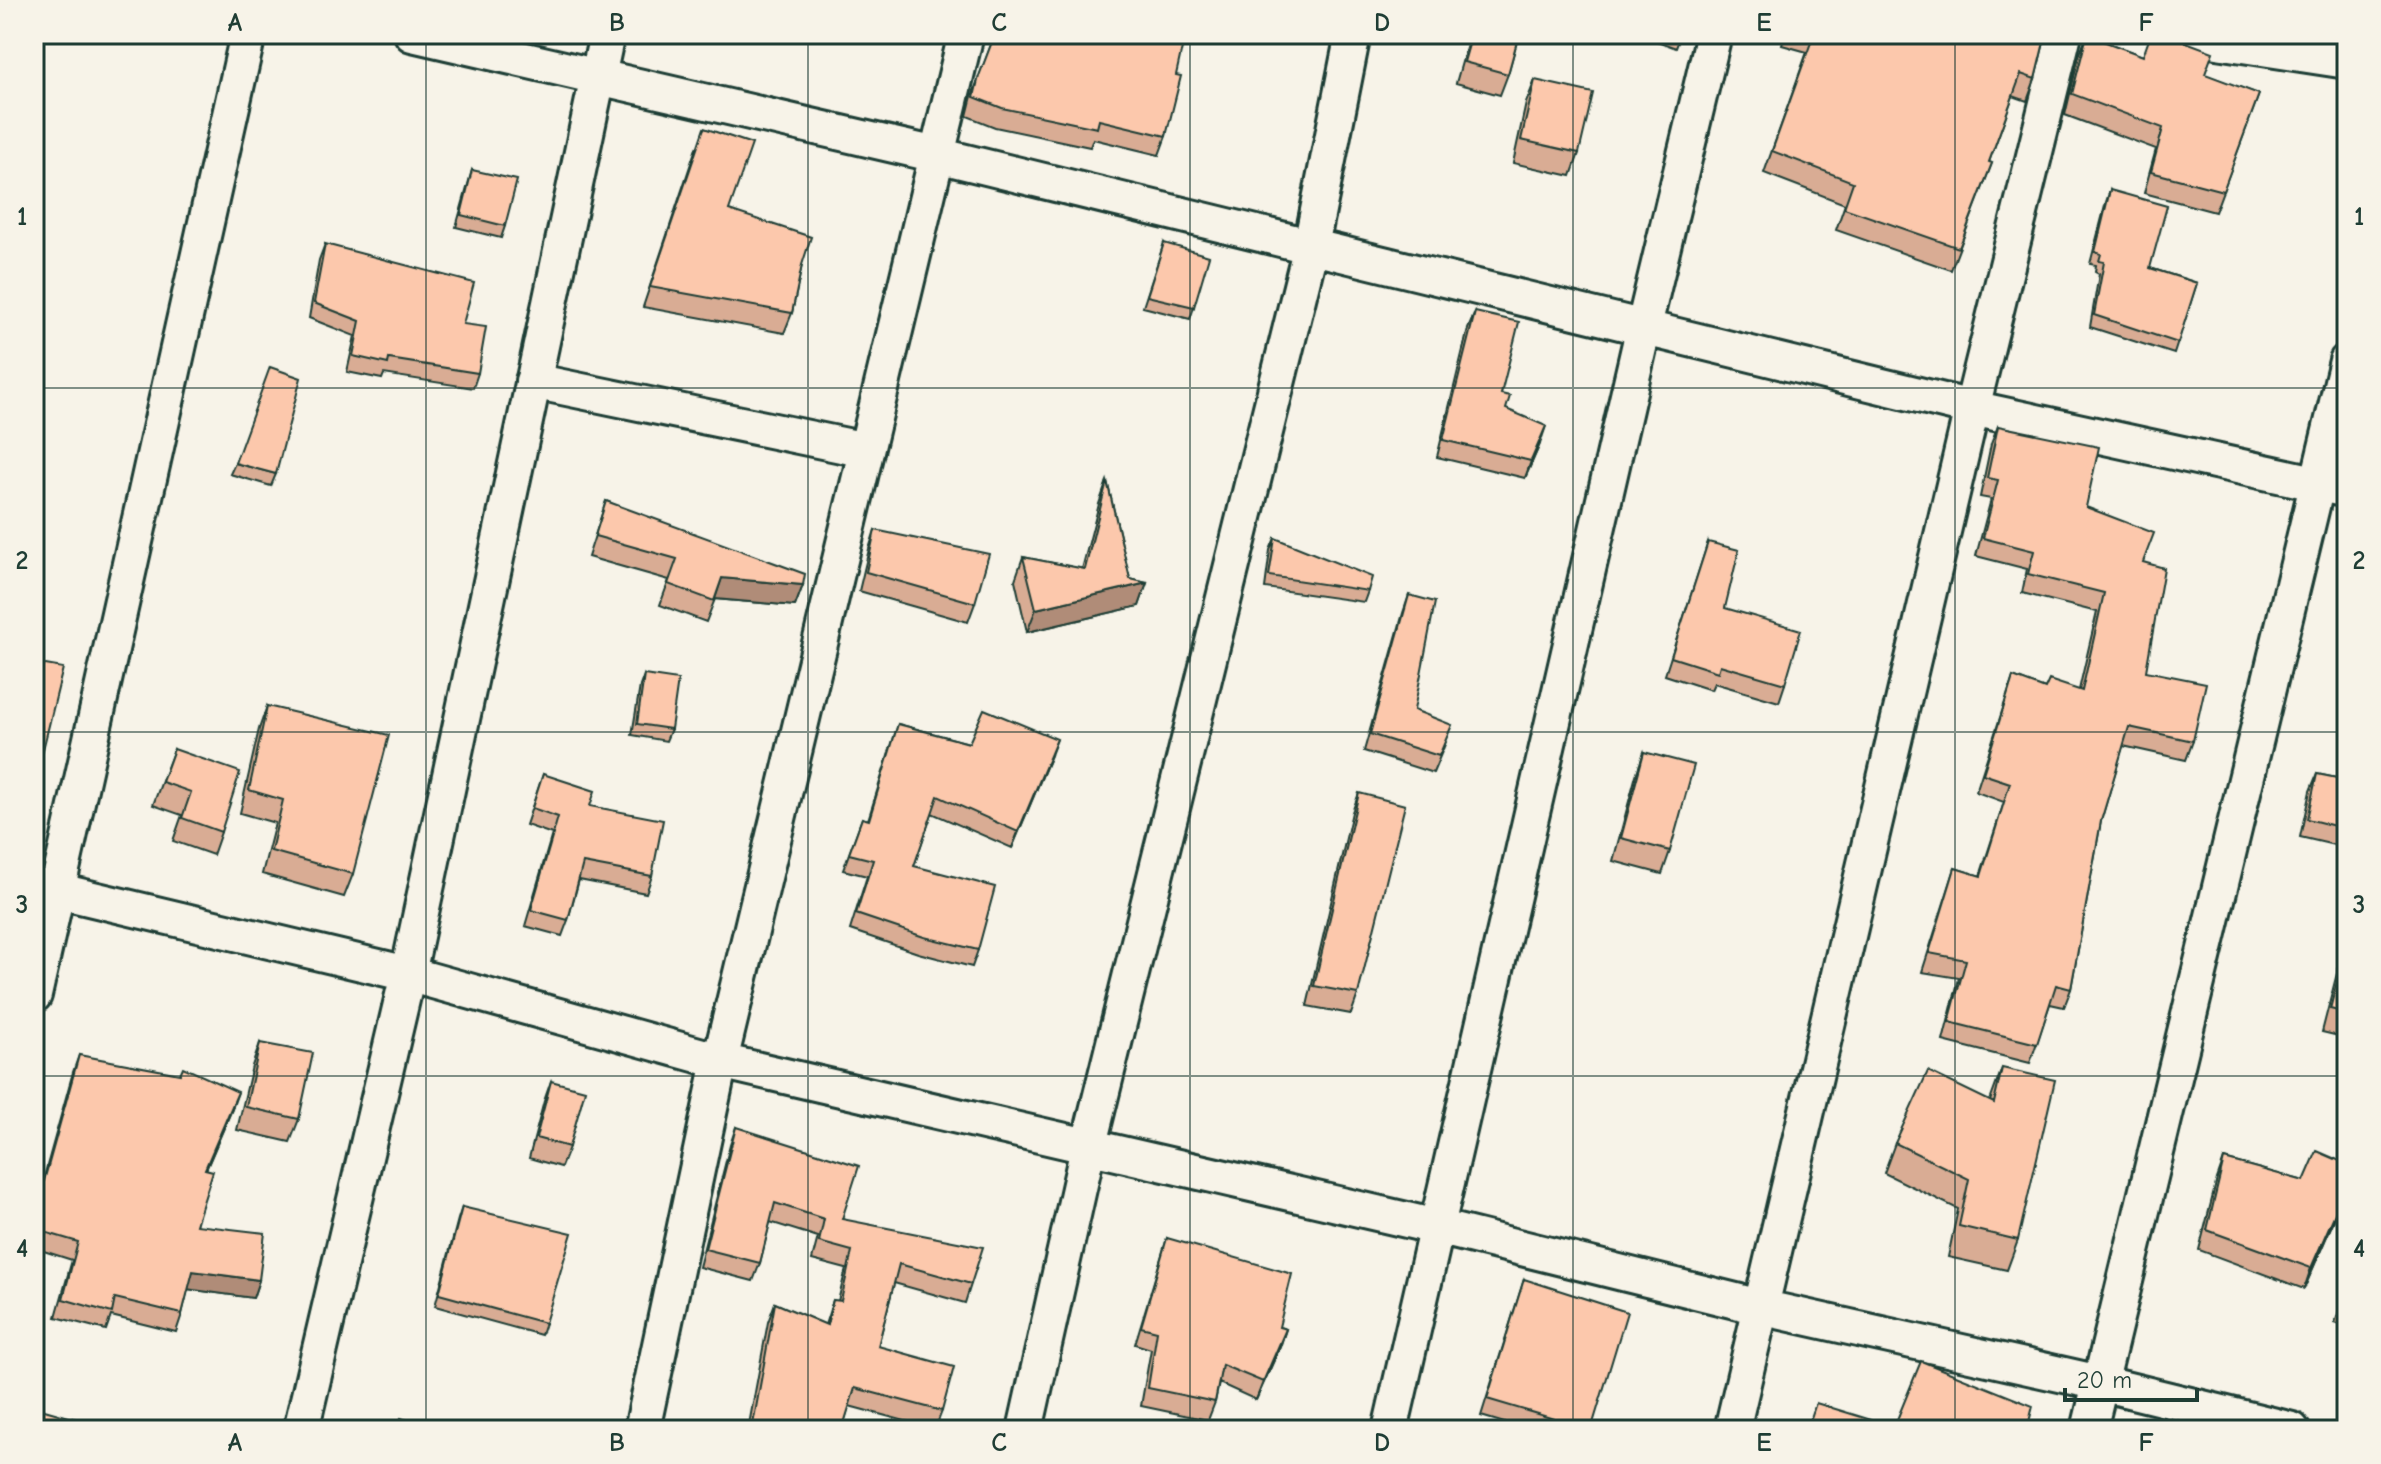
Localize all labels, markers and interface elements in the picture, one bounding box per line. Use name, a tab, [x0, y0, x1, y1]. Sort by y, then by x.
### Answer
text: A	[228, 8, 243, 38]
text: B	[609, 8, 625, 38]
text: C	[991, 8, 1007, 38]
text: D	[1374, 8, 1390, 38]
text: E	[1756, 8, 1772, 38]
text: F	[2138, 8, 2154, 38]
text: 1	[17, 202, 27, 232]
text: 1	[2354, 202, 2364, 232]
text: 2	[16, 546, 28, 576]
text: 2	[2353, 546, 2365, 576]
text: 3	[16, 890, 28, 920]
text: 3	[2353, 890, 2365, 920]
text: 4	[16, 1234, 28, 1264]
text: 4	[2353, 1234, 2365, 1264]
scale bar	[2065, 1352, 2197, 1402]
text: 20 m	[2077, 1366, 2132, 1394]
text: A	[228, 1428, 243, 1458]
text: B	[609, 1428, 625, 1458]
text: C	[991, 1428, 1007, 1458]
text: D	[1374, 1428, 1390, 1458]
text: E	[1756, 1428, 1772, 1458]
text: F	[2138, 1428, 2154, 1458]

